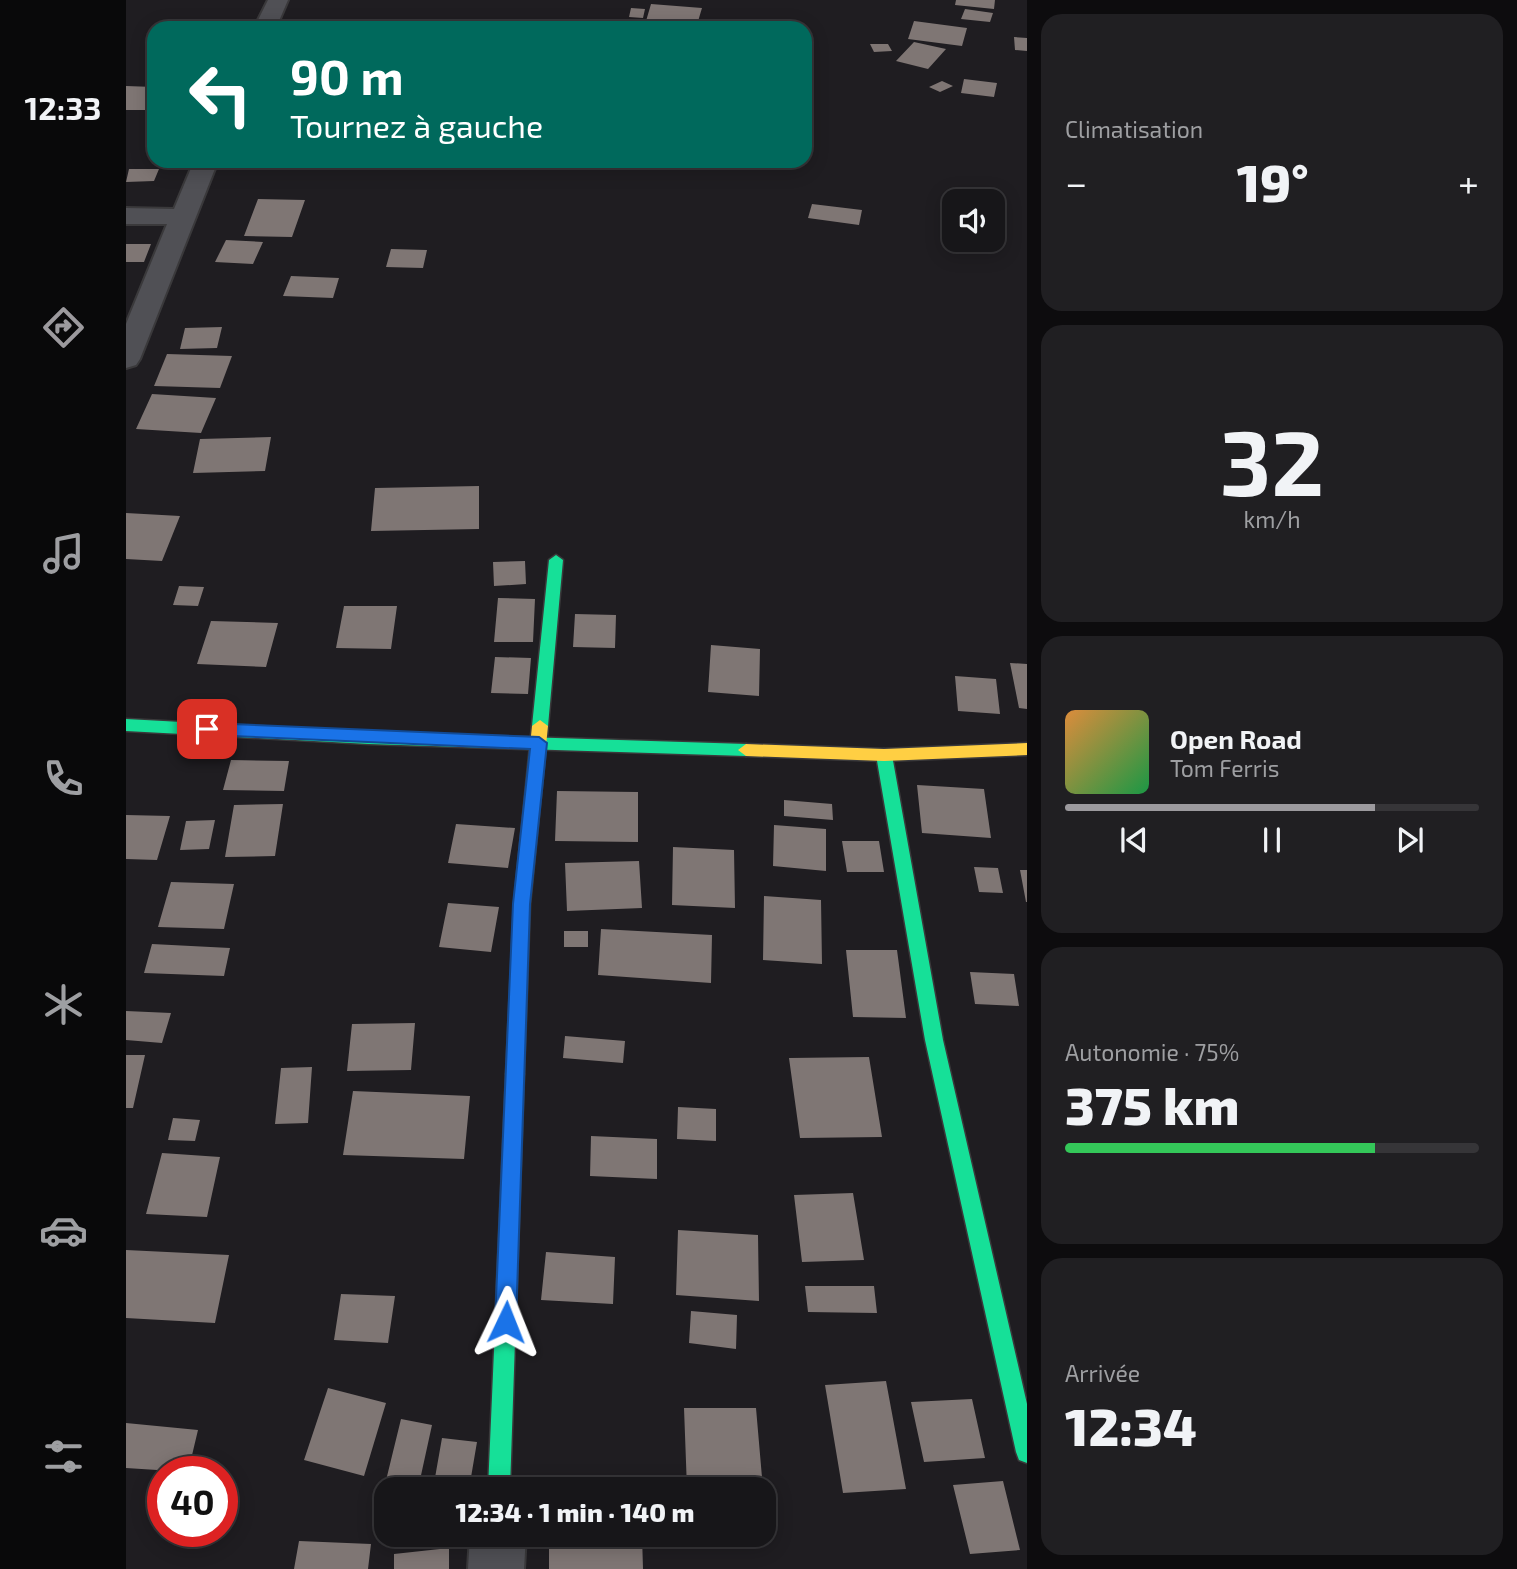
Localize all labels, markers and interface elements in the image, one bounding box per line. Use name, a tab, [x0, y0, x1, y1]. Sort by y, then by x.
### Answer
text: 90 m	[290, 46, 404, 105]
icon: left	[175, 49, 266, 140]
text: 12:33	[25, 88, 101, 126]
text: Tournez à gauche	[290, 106, 543, 144]
text: Climatisation	[1065, 115, 1203, 143]
text: 19°	[1237, 150, 1309, 212]
text: −	[1065, 159, 1087, 205]
text: +	[1458, 159, 1479, 205]
map controls	[942, 189, 1005, 252]
button: sound	[942, 189, 1005, 252]
icon: directions	[39, 303, 88, 352]
text: 32	[1220, 405, 1324, 514]
text: km/h	[1243, 505, 1301, 533]
icon: music	[39, 529, 88, 578]
pin	[177, 699, 237, 759]
icon: arrive	[188, 710, 226, 748]
text: Open Road	[1170, 723, 1302, 754]
icon: phone	[39, 754, 88, 803]
text: Tom Ferris	[1170, 754, 1279, 782]
icon: previous	[1115, 821, 1153, 859]
icon: pause	[1253, 821, 1291, 859]
icon: next	[1391, 821, 1429, 859]
icon: climate	[39, 980, 88, 1029]
text: Autonomie · 75%	[1065, 1038, 1239, 1066]
text: 375 km	[1065, 1073, 1239, 1135]
icon: car	[39, 1206, 88, 1255]
position arrow	[469, 1285, 543, 1359]
text: Arrivée	[1065, 1359, 1140, 1387]
text: 12:34	[1065, 1394, 1197, 1456]
icon: filters	[39, 1432, 88, 1481]
speed limit sign: 40	[147, 1456, 238, 1547]
text: 12:34 · 1 min · 140 m	[456, 1496, 695, 1527]

